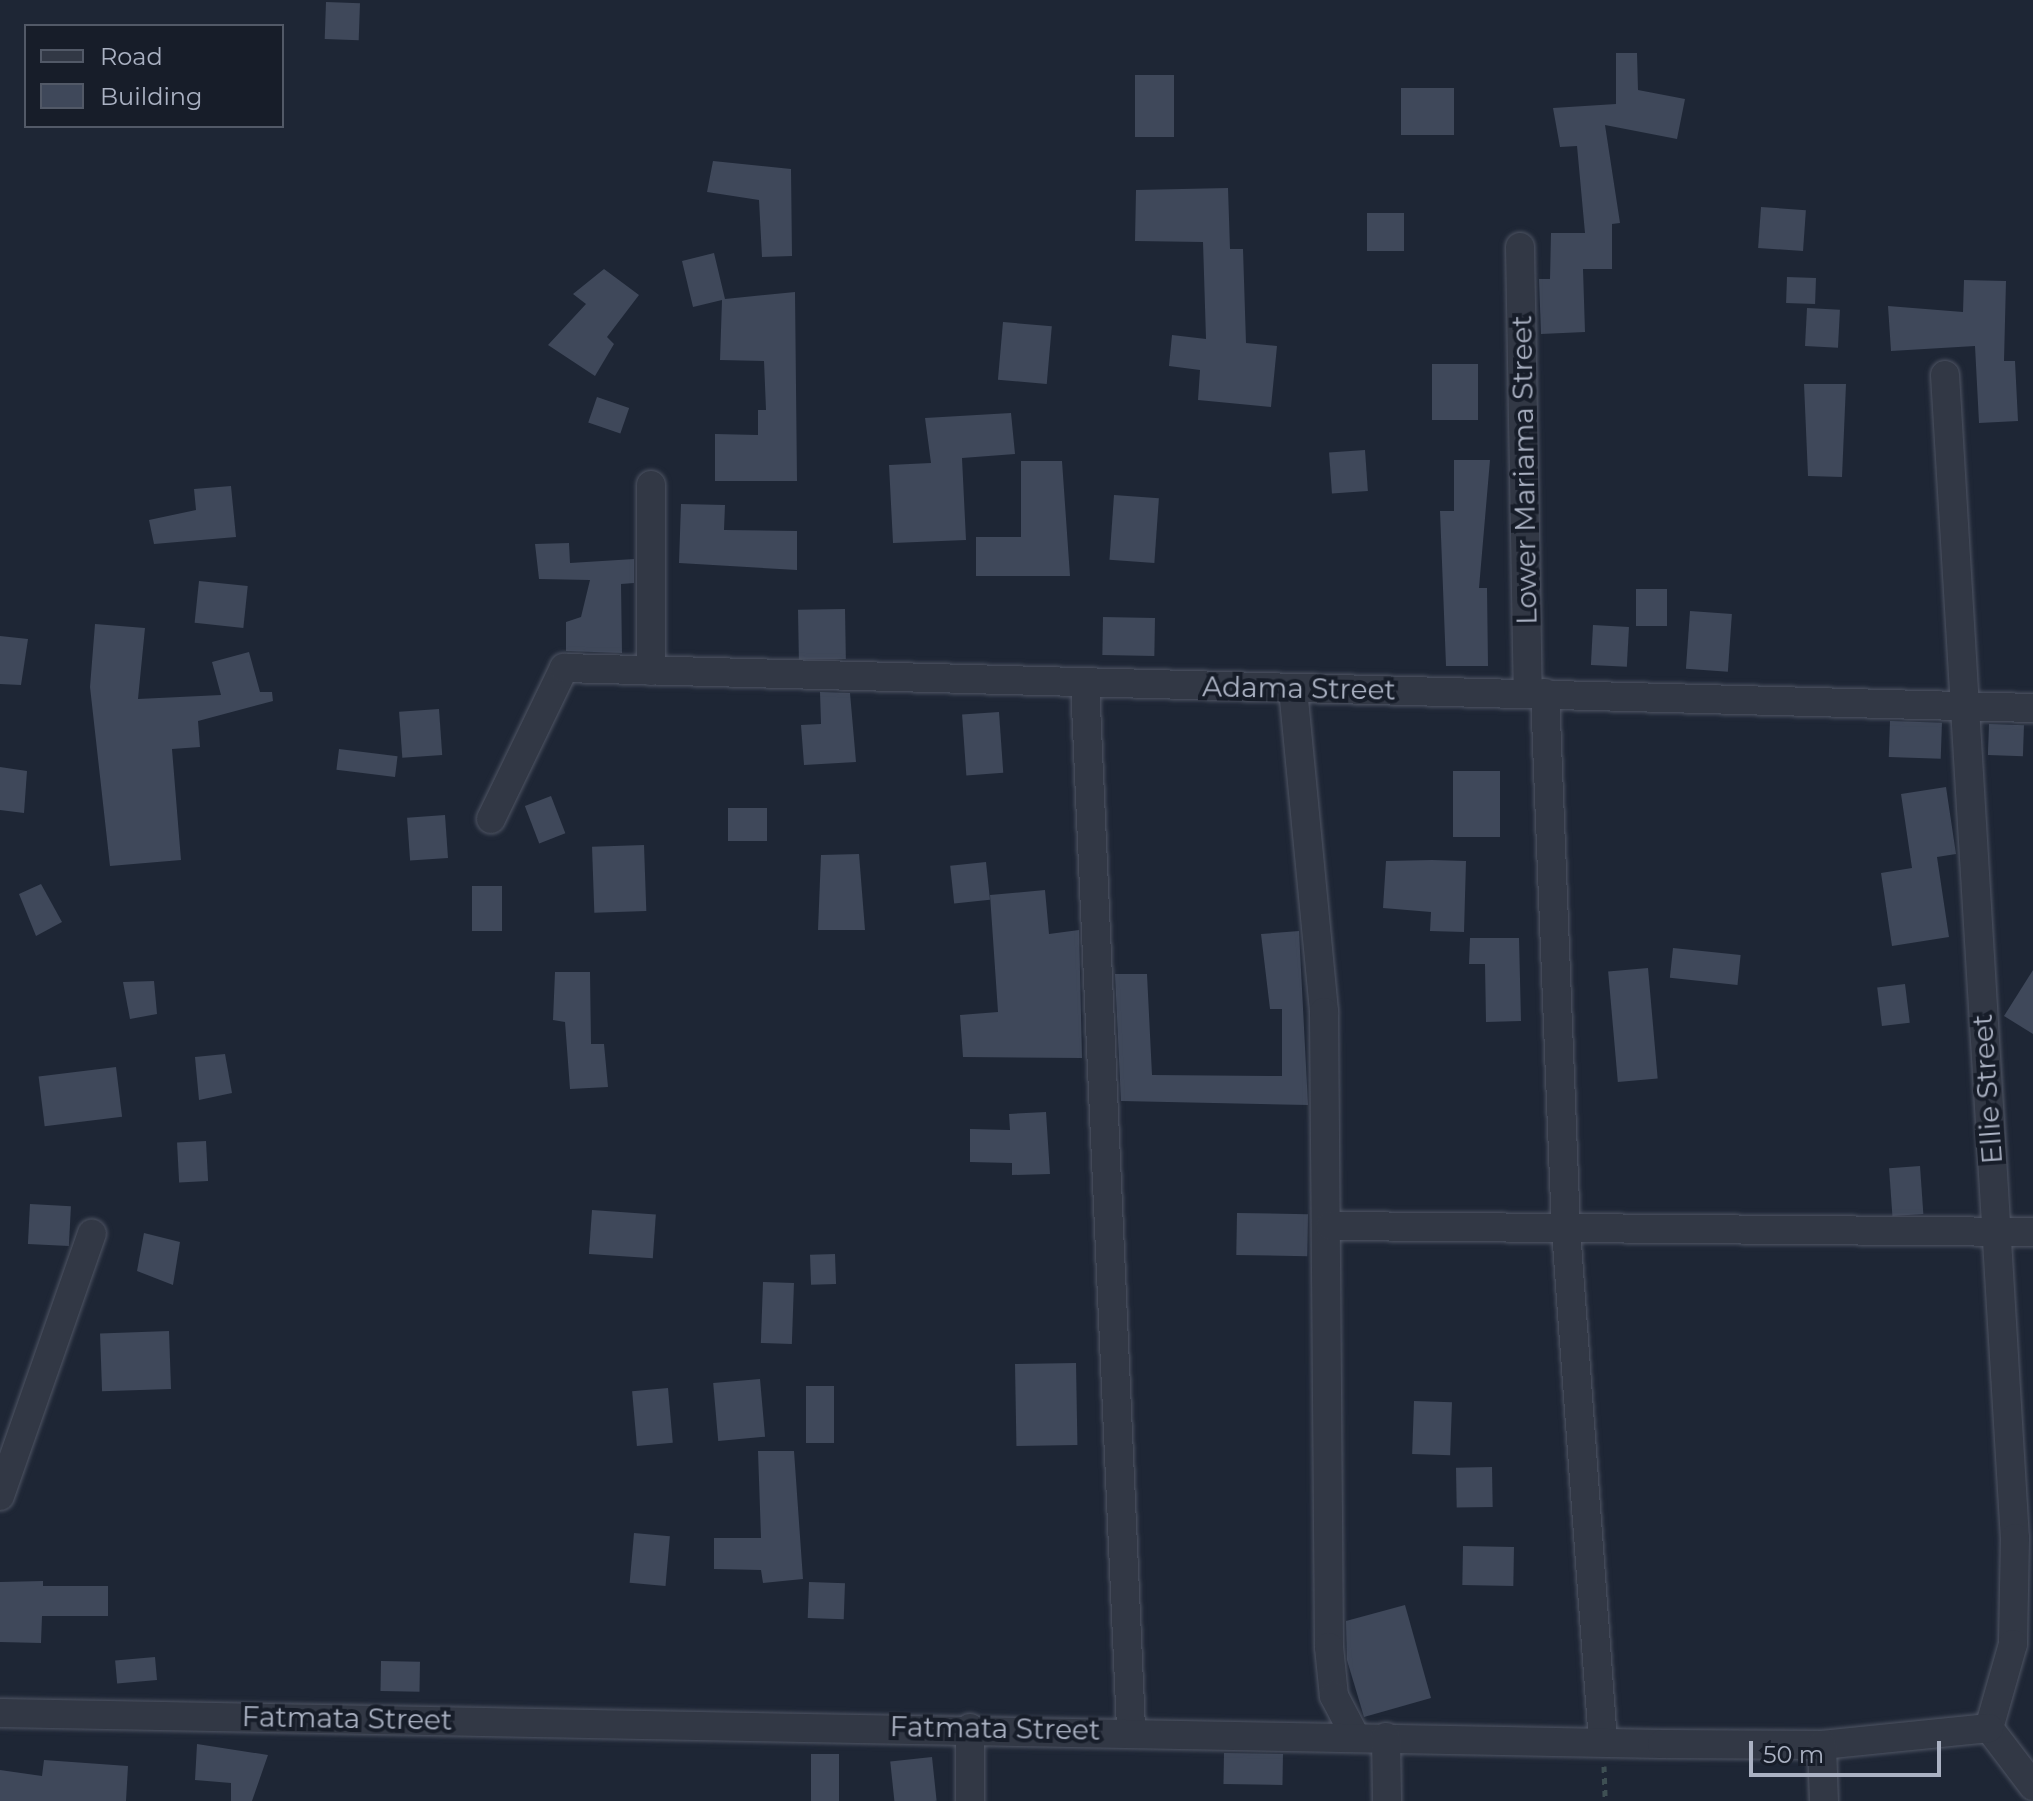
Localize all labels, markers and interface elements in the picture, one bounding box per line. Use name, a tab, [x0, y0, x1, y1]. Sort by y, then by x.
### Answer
legend	[24, 24, 284, 128]
text: Road	[100, 42, 163, 71]
text: Building	[100, 82, 203, 111]
street label: Lower Mariama Street	[1505, 315, 1543, 625]
street label: Adama Street	[1202, 670, 1396, 706]
street label: Ellie Street	[1965, 1013, 2009, 1165]
street label: Fatmata Street	[241, 1699, 453, 1737]
street label: Fatmata Street	[889, 1709, 1101, 1747]
scale bar	[1753, 1725, 1945, 1775]
text: 50 m	[1763, 1740, 1824, 1769]

